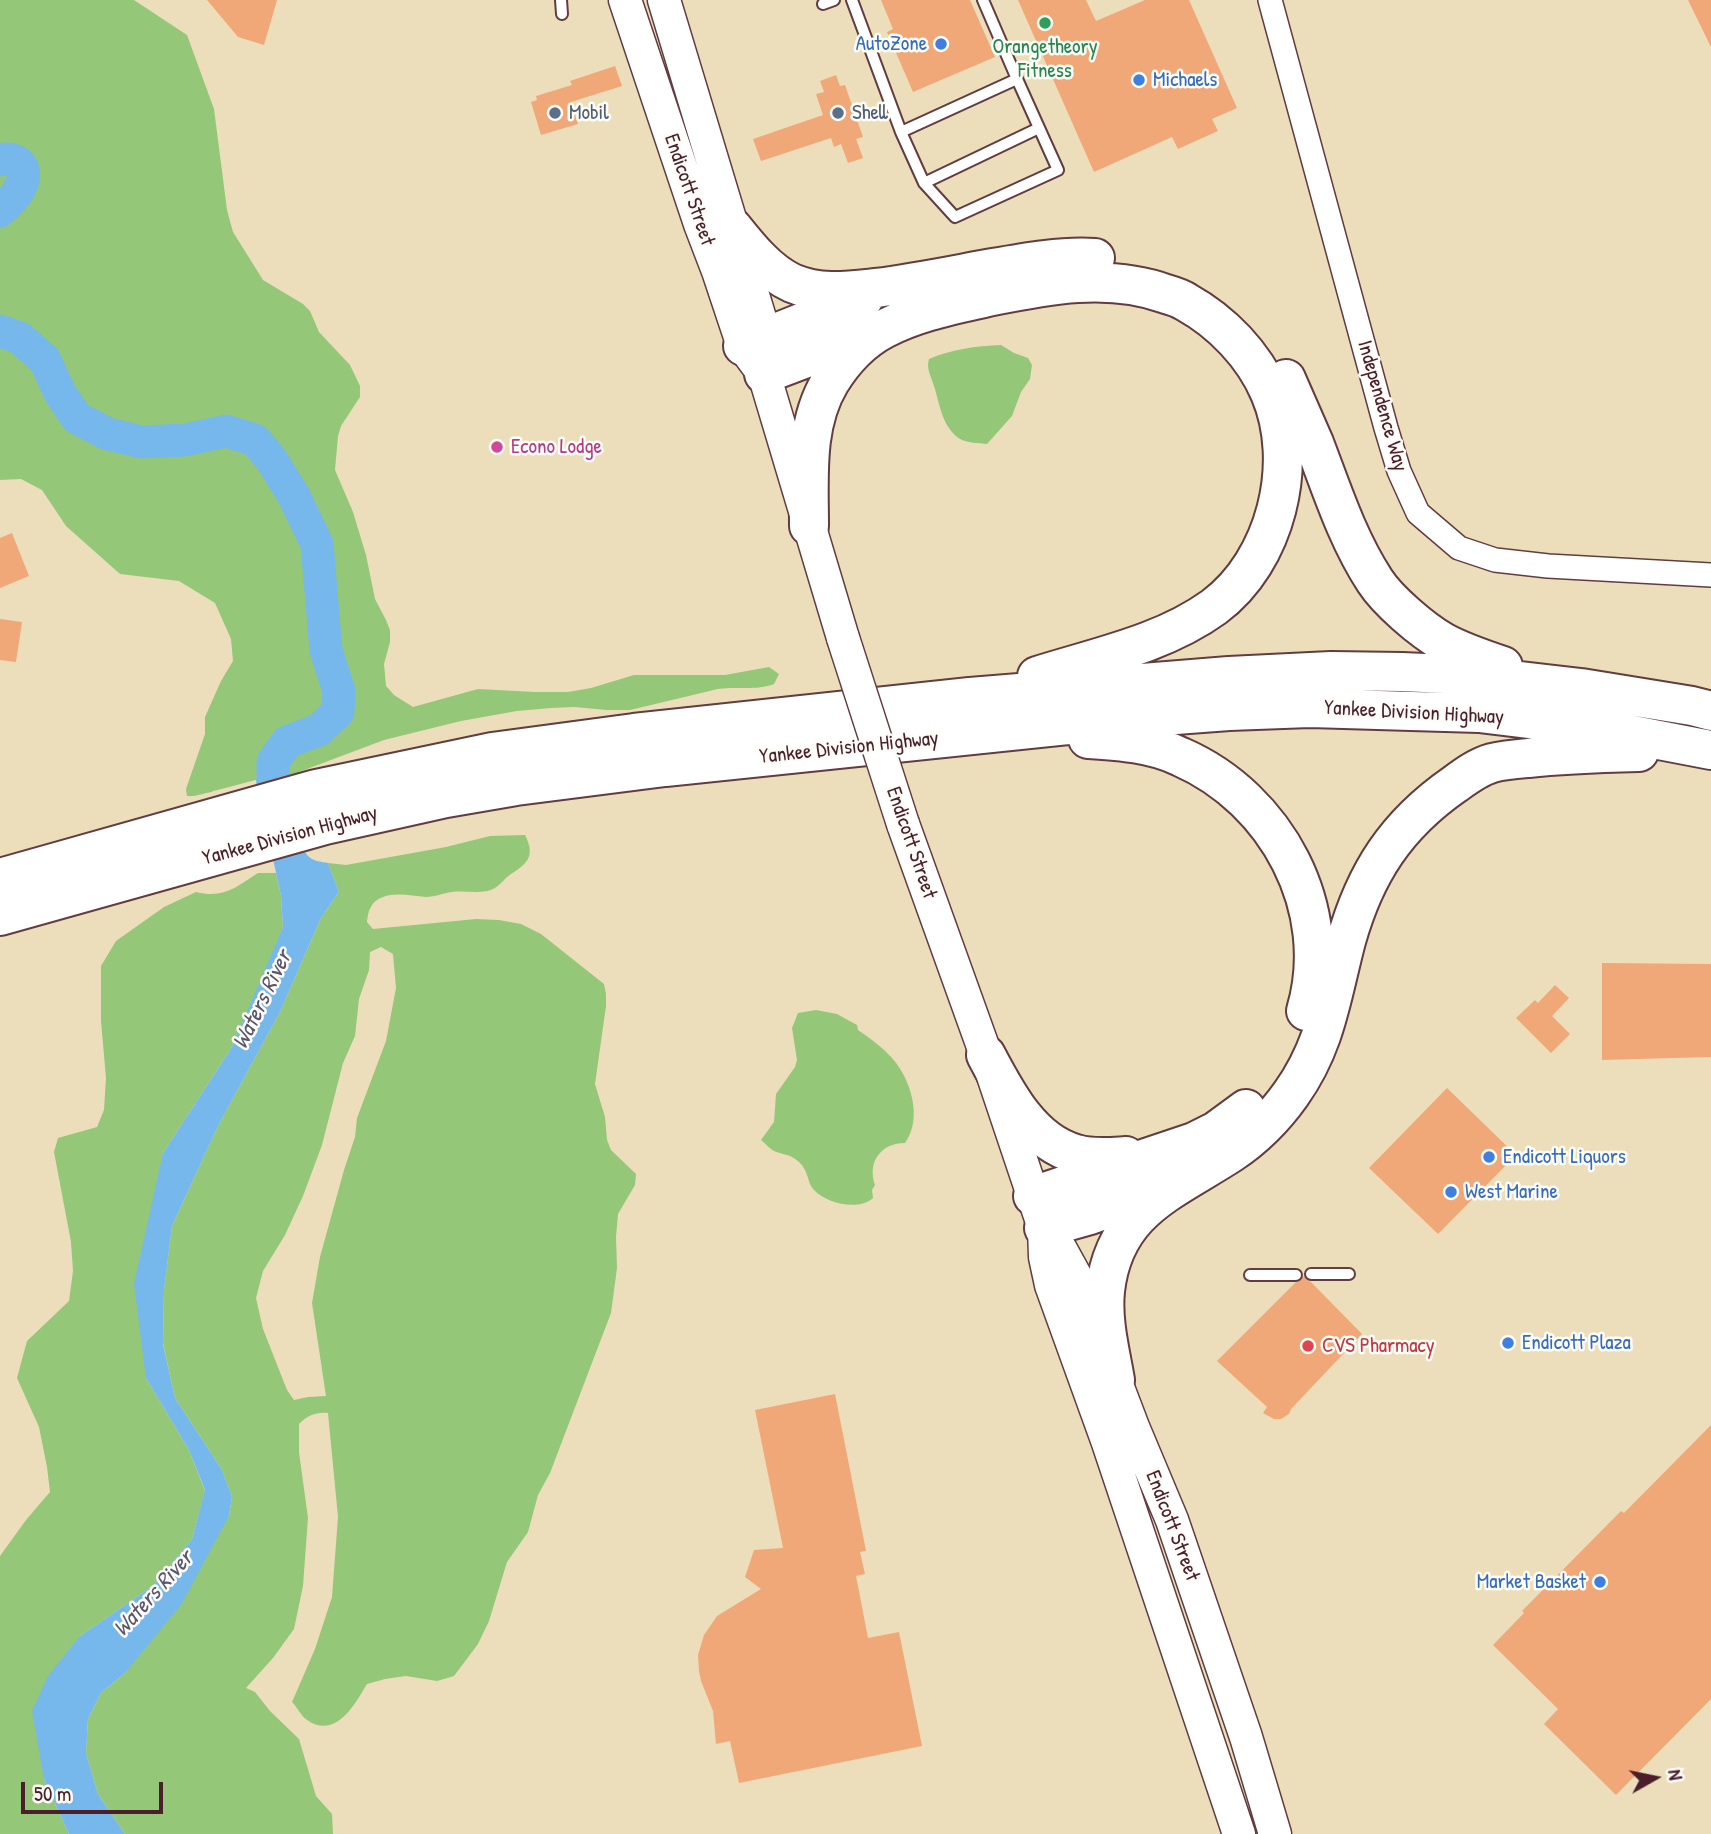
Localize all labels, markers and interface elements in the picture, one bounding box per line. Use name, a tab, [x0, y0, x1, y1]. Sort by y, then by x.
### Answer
marker: Orangetheory Fitness	[1037, 15, 1053, 31]
place label: AutoZone	[856, 31, 927, 57]
place label: Orangetheory Fitness	[992, 34, 1098, 84]
marker: AutoZone	[933, 36, 949, 52]
place label: Michaels	[1153, 67, 1217, 93]
marker: Michaels	[1131, 72, 1147, 88]
place label: Mobil	[569, 100, 609, 126]
place label: Shell	[852, 100, 888, 126]
marker: Mobil	[547, 105, 563, 121]
marker: Shell	[830, 105, 846, 121]
street label: Endicott Street	[658, 131, 720, 249]
street label: Independence Way	[1351, 338, 1413, 474]
place label: Econo Lodge	[511, 434, 602, 460]
marker: Econo Lodge	[489, 439, 505, 455]
street label: Yankee Division Highway	[1323, 696, 1505, 730]
street label: Yankee Division Highway	[758, 726, 940, 770]
street label: Endicott Street	[880, 784, 942, 902]
street label: Yankee Division Highway	[200, 801, 380, 871]
water label: Waters River	[227, 946, 299, 1054]
place label: Endicott Liquors	[1503, 1144, 1626, 1170]
marker: Endicott Liquors	[1481, 1149, 1497, 1165]
place label: West Marine	[1465, 1179, 1558, 1205]
marker: West Marine	[1443, 1184, 1459, 1200]
place label: Endicott Plaza	[1522, 1330, 1631, 1356]
place label: CVS Pharmacy	[1322, 1333, 1435, 1359]
marker: Endicott Plaza	[1500, 1335, 1516, 1351]
marker: CVS Pharmacy	[1300, 1338, 1316, 1354]
street label: Endicott Street	[1139, 1467, 1205, 1585]
water label: Waters River	[108, 1545, 200, 1643]
place label: Market Basket	[1477, 1569, 1586, 1595]
marker: Market Basket	[1592, 1574, 1608, 1590]
north arrow	[1620, 1743, 1690, 1813]
scale bar	[24, 1768, 166, 1812]
text: N	[1662, 1768, 1689, 1782]
text: 50 m	[34, 1779, 71, 1808]

